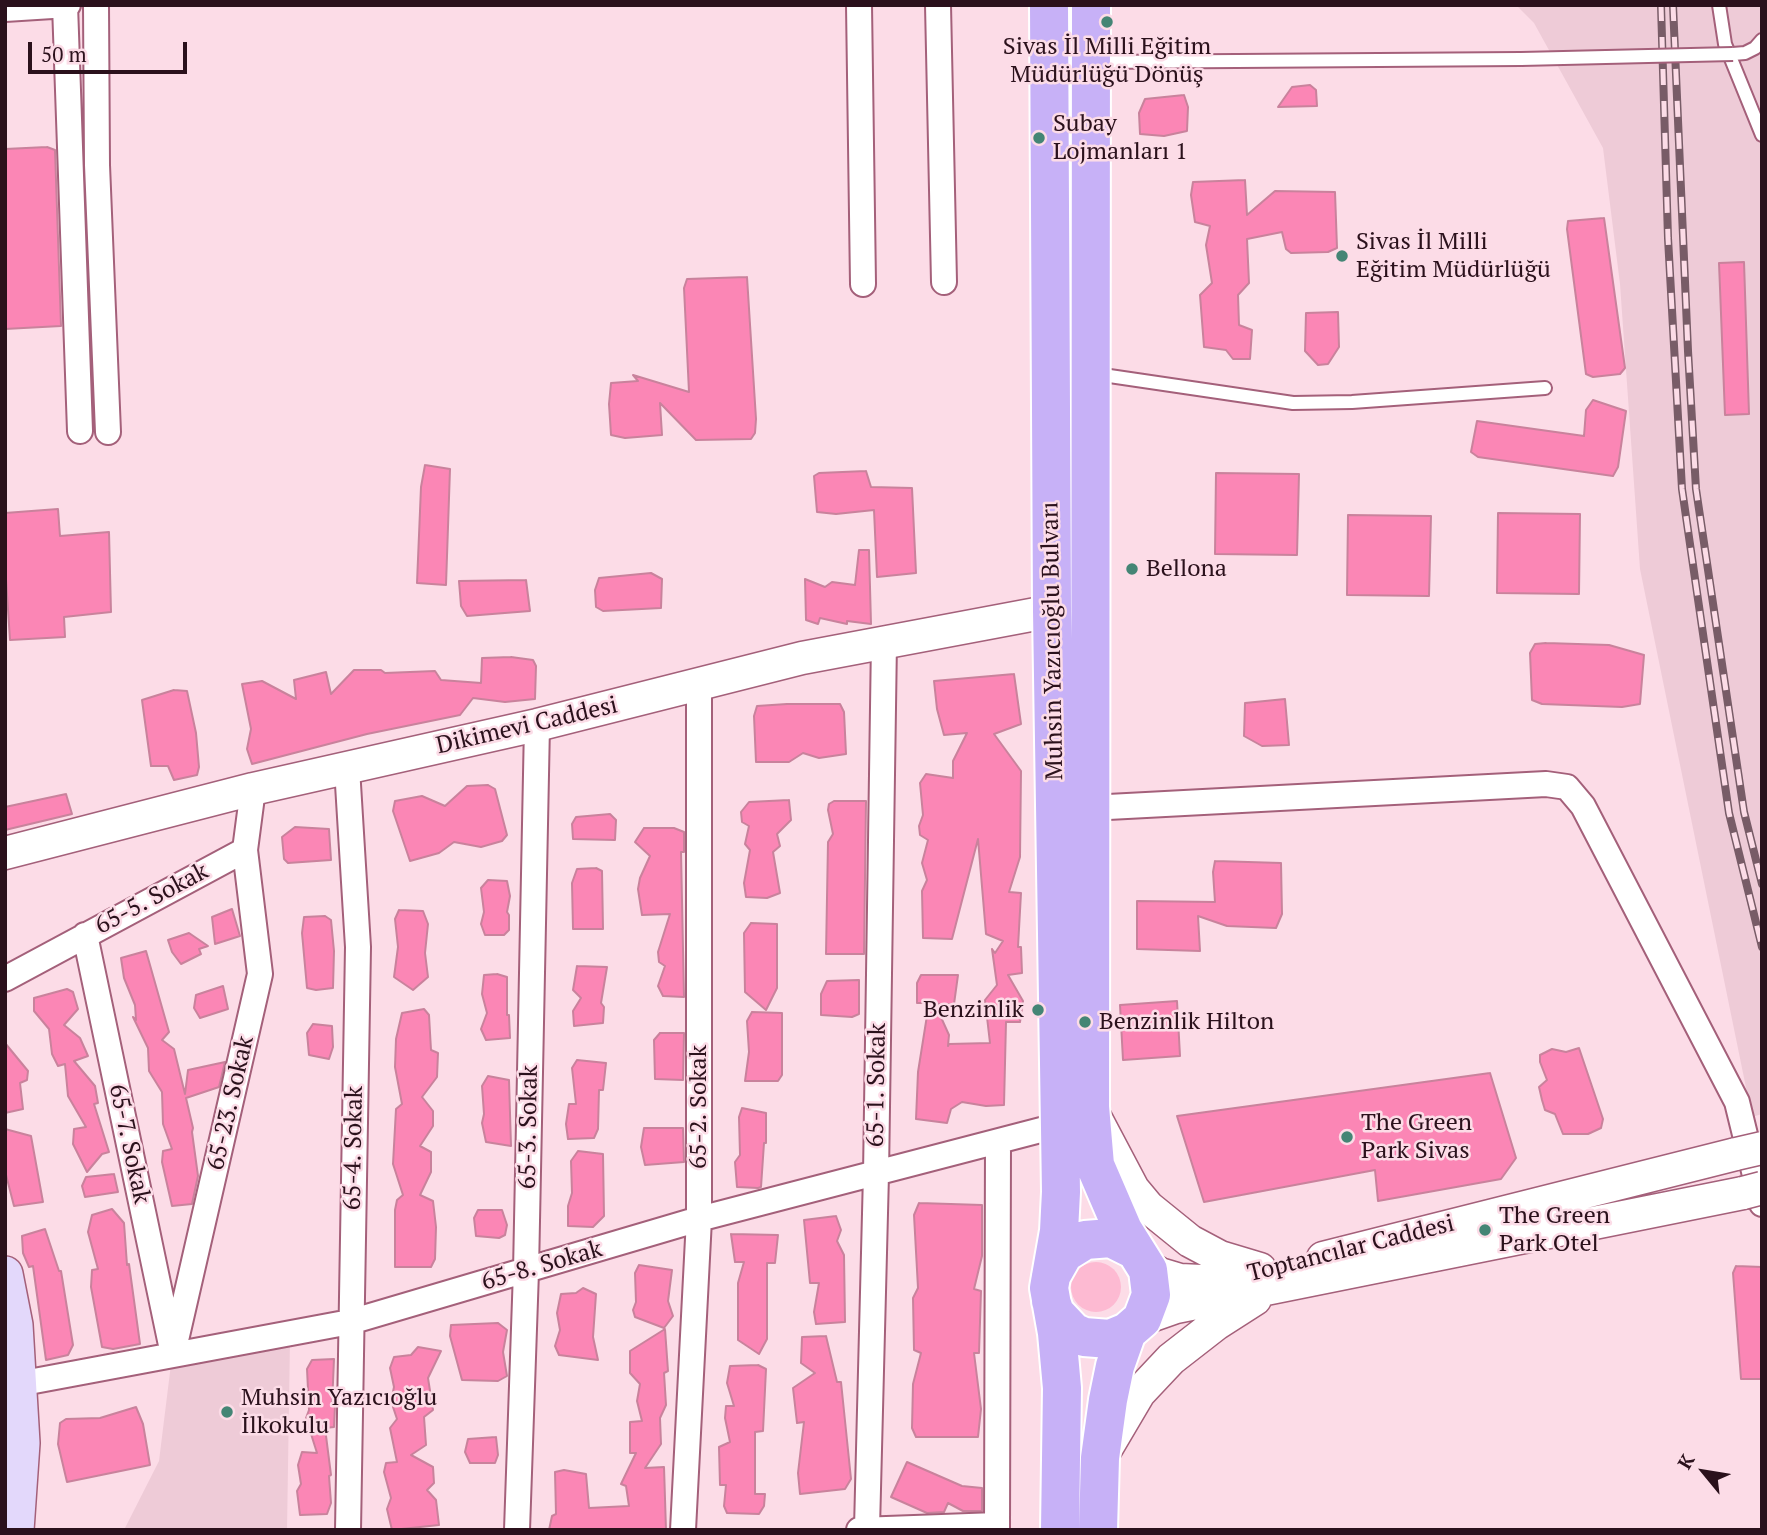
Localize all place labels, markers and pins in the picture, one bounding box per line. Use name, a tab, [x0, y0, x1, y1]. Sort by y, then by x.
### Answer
marker: Sivas İl Milli Eğitim Müdürlüğü Dönüş	[1099, 14, 1115, 30]
place label: Sivas İl Milli Eğitim Müdürlüğü Dönüş	[1003, 33, 1211, 89]
place label: Subay Lojmanları 1	[1053, 110, 1188, 166]
marker: Subay Lojmanları 1	[1031, 130, 1047, 146]
place label: Sivas İl Milli Eğitim Müdürlüğü	[1356, 228, 1551, 284]
marker: Sivas İl Milli Eğitim Müdürlüğü	[1334, 248, 1350, 264]
place label: Bellona	[1146, 555, 1227, 583]
marker: Bellona	[1124, 561, 1140, 577]
place label: Benzinlik	[923, 996, 1024, 1024]
marker: Benzinlik	[1030, 1002, 1046, 1018]
place label: Benzinlik Hilton	[1099, 1008, 1274, 1036]
marker: Benzinlik Hilton	[1077, 1014, 1093, 1030]
place label: The Green Park Sivas	[1361, 1109, 1472, 1165]
marker: The Green Park Sivas	[1339, 1129, 1355, 1145]
place label: The Green Park Otel	[1499, 1202, 1610, 1258]
marker: The Green Park Otel	[1477, 1222, 1493, 1238]
place label: Muhsin Yazıcıoğlu İlkokulu	[241, 1384, 437, 1440]
marker: Muhsin Yazıcıoğlu İlkokulu	[219, 1404, 235, 1420]

